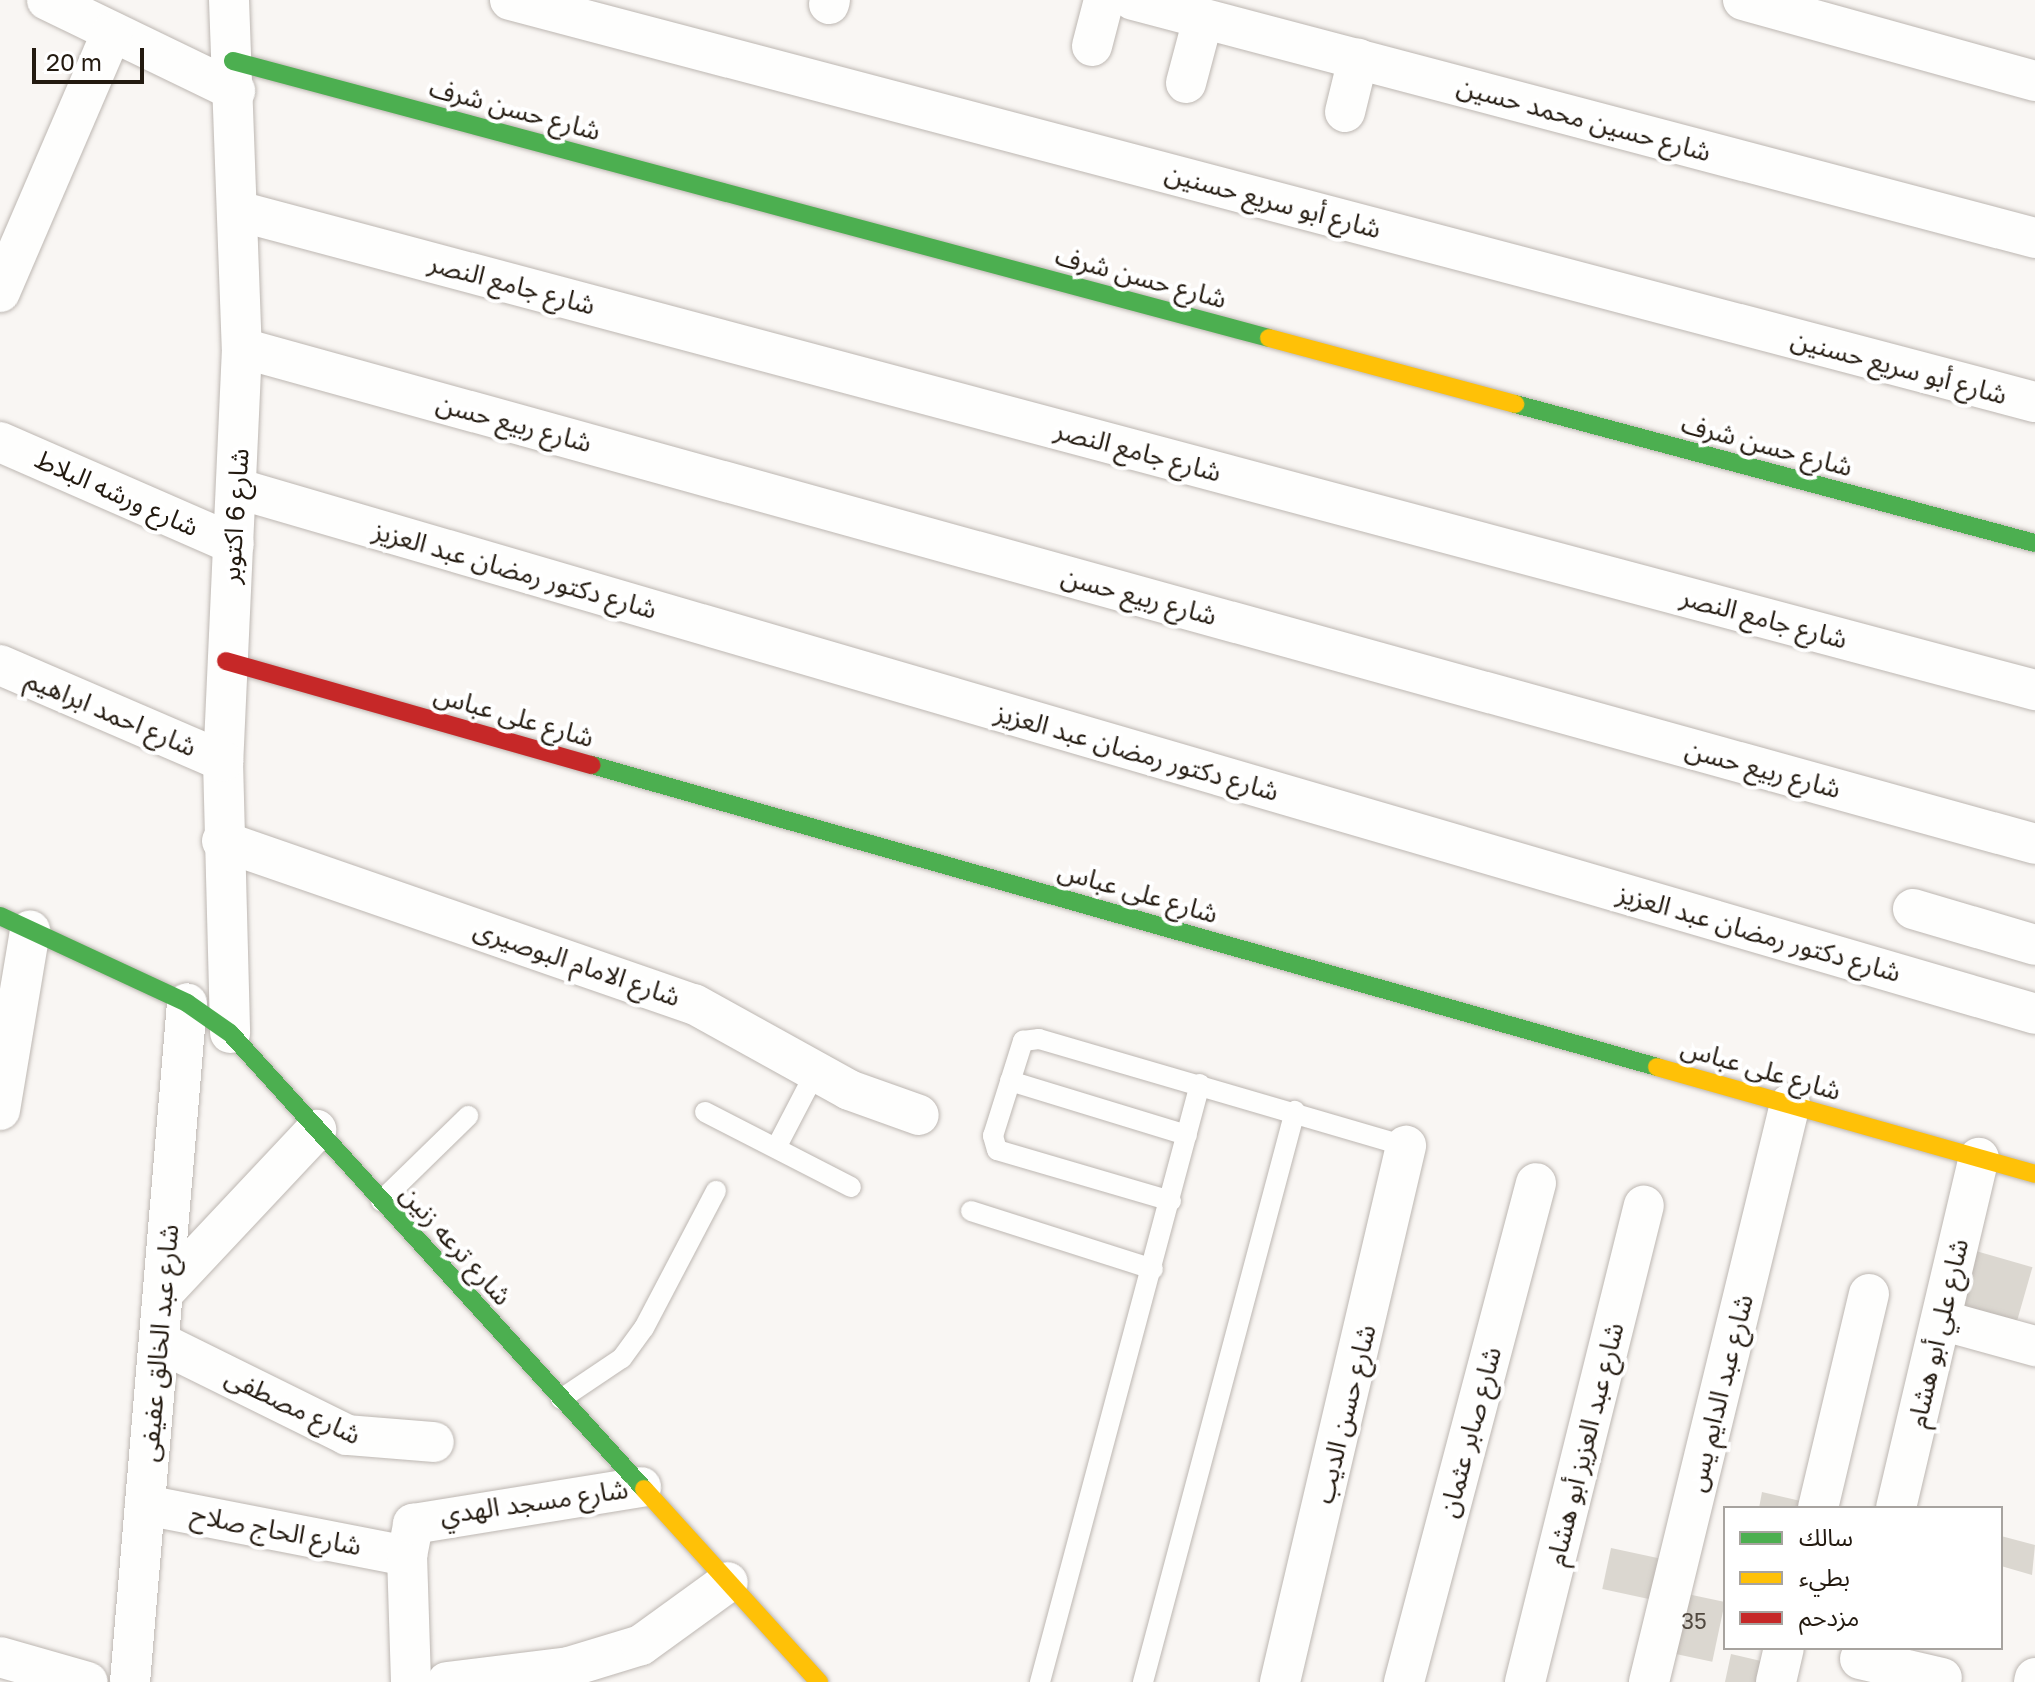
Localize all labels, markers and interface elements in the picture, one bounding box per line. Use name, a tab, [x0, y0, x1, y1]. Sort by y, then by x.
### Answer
scale bar	[36, 32, 148, 82]
text: 20 m	[46, 47, 102, 76]
street label: شارع حسين محمد حسين	[1454, 70, 1714, 168]
street label: شارع حسن شرف	[426, 71, 604, 147]
street label: شارع أبو سريع حسنين	[1162, 157, 1384, 245]
street label: شارع حسن شرف	[1052, 239, 1230, 315]
street label: شارع جامع النصر	[425, 247, 599, 321]
street label: شارع أبو سريع حسنين	[1788, 323, 2010, 411]
street label: شارع ربيع حسن	[433, 387, 595, 459]
street label: شارع حسن شرف	[1678, 407, 1856, 483]
street label: شارع جامع النصر	[1051, 414, 1225, 488]
street label: شارع ورشه البلاط	[31, 443, 203, 543]
street label: شارع 6 اكتوبر	[215, 447, 255, 585]
street label: شارع دكتور رمضان عبد العزيز	[370, 515, 660, 625]
street label: شارع ربيع حسن	[1058, 560, 1220, 632]
street label: شارع جامع النصر	[1677, 581, 1851, 655]
street label: شارع احمد ابراهيم	[21, 663, 201, 763]
street label: شارع على عباس	[431, 678, 597, 754]
street label: شارع دكتور رمضان عبد العزيز	[992, 697, 1282, 807]
street label: شارع ربيع حسن	[1682, 733, 1844, 805]
street label: شارع على عباس	[1055, 854, 1221, 930]
street label: شارع دكتور رمضان عبد العزيز	[1614, 878, 1904, 988]
street label: شارع الامام البوصيرى	[470, 913, 684, 1013]
street label: شارع على عباس	[1678, 1031, 1844, 1107]
street label: شارع ترعه زنين	[394, 1178, 518, 1312]
street label: شارع عبد الخالق عفيفى	[133, 1223, 185, 1463]
street label: شارع علي أبو هشام	[1901, 1236, 1975, 1430]
street label: شارع عبد الدايم يس	[1680, 1291, 1760, 1495]
street label: شارع عبد العزيز أبو هشام	[1540, 1319, 1630, 1569]
street label: شارع حسن الديب	[1308, 1321, 1382, 1507]
street label: شارع صابر عثمان	[1432, 1343, 1508, 1521]
street label: شارع مصطفى	[220, 1361, 366, 1451]
street label: شارع مسجد الهدي	[438, 1473, 630, 1531]
street label: شارع الحاج صلاح	[188, 1498, 364, 1562]
legend	[1723, 1506, 2003, 1650]
text: سالك	[1799, 1522, 1853, 1551]
text: بطيء	[1799, 1562, 1850, 1591]
text: مزدحم	[1799, 1602, 1859, 1631]
house number: 35	[1681, 1608, 1707, 1634]

